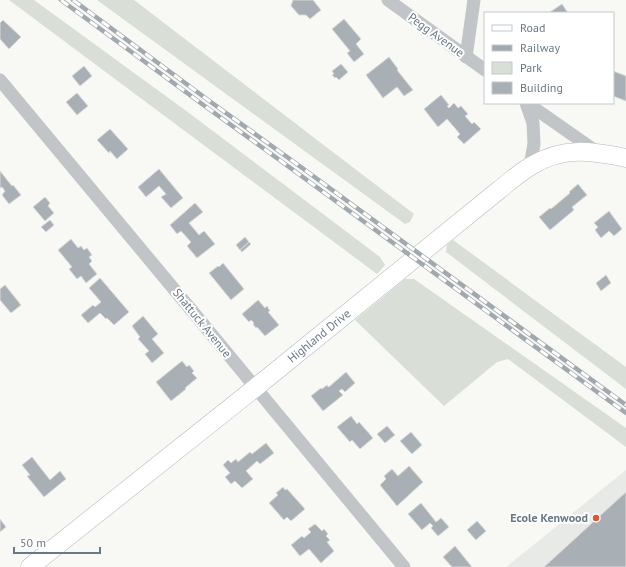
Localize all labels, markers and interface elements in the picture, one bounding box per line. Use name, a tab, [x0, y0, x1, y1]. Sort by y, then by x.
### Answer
street label: Pegg Avenue	[405, 9, 467, 60]
legend	[484, 12, 614, 104]
text: Road	[520, 20, 545, 35]
text: Railway	[520, 40, 560, 55]
text: Park	[520, 60, 542, 75]
text: Building	[520, 80, 563, 95]
street label: Shattuck Avenue	[170, 285, 235, 360]
street label: Highland Drive	[284, 306, 353, 366]
place label: Ecole Kenwood	[510, 510, 588, 525]
marker: Ecole Kenwood	[591, 513, 601, 523]
scale bar	[14, 529, 100, 555]
text: 50 m	[20, 535, 46, 550]

